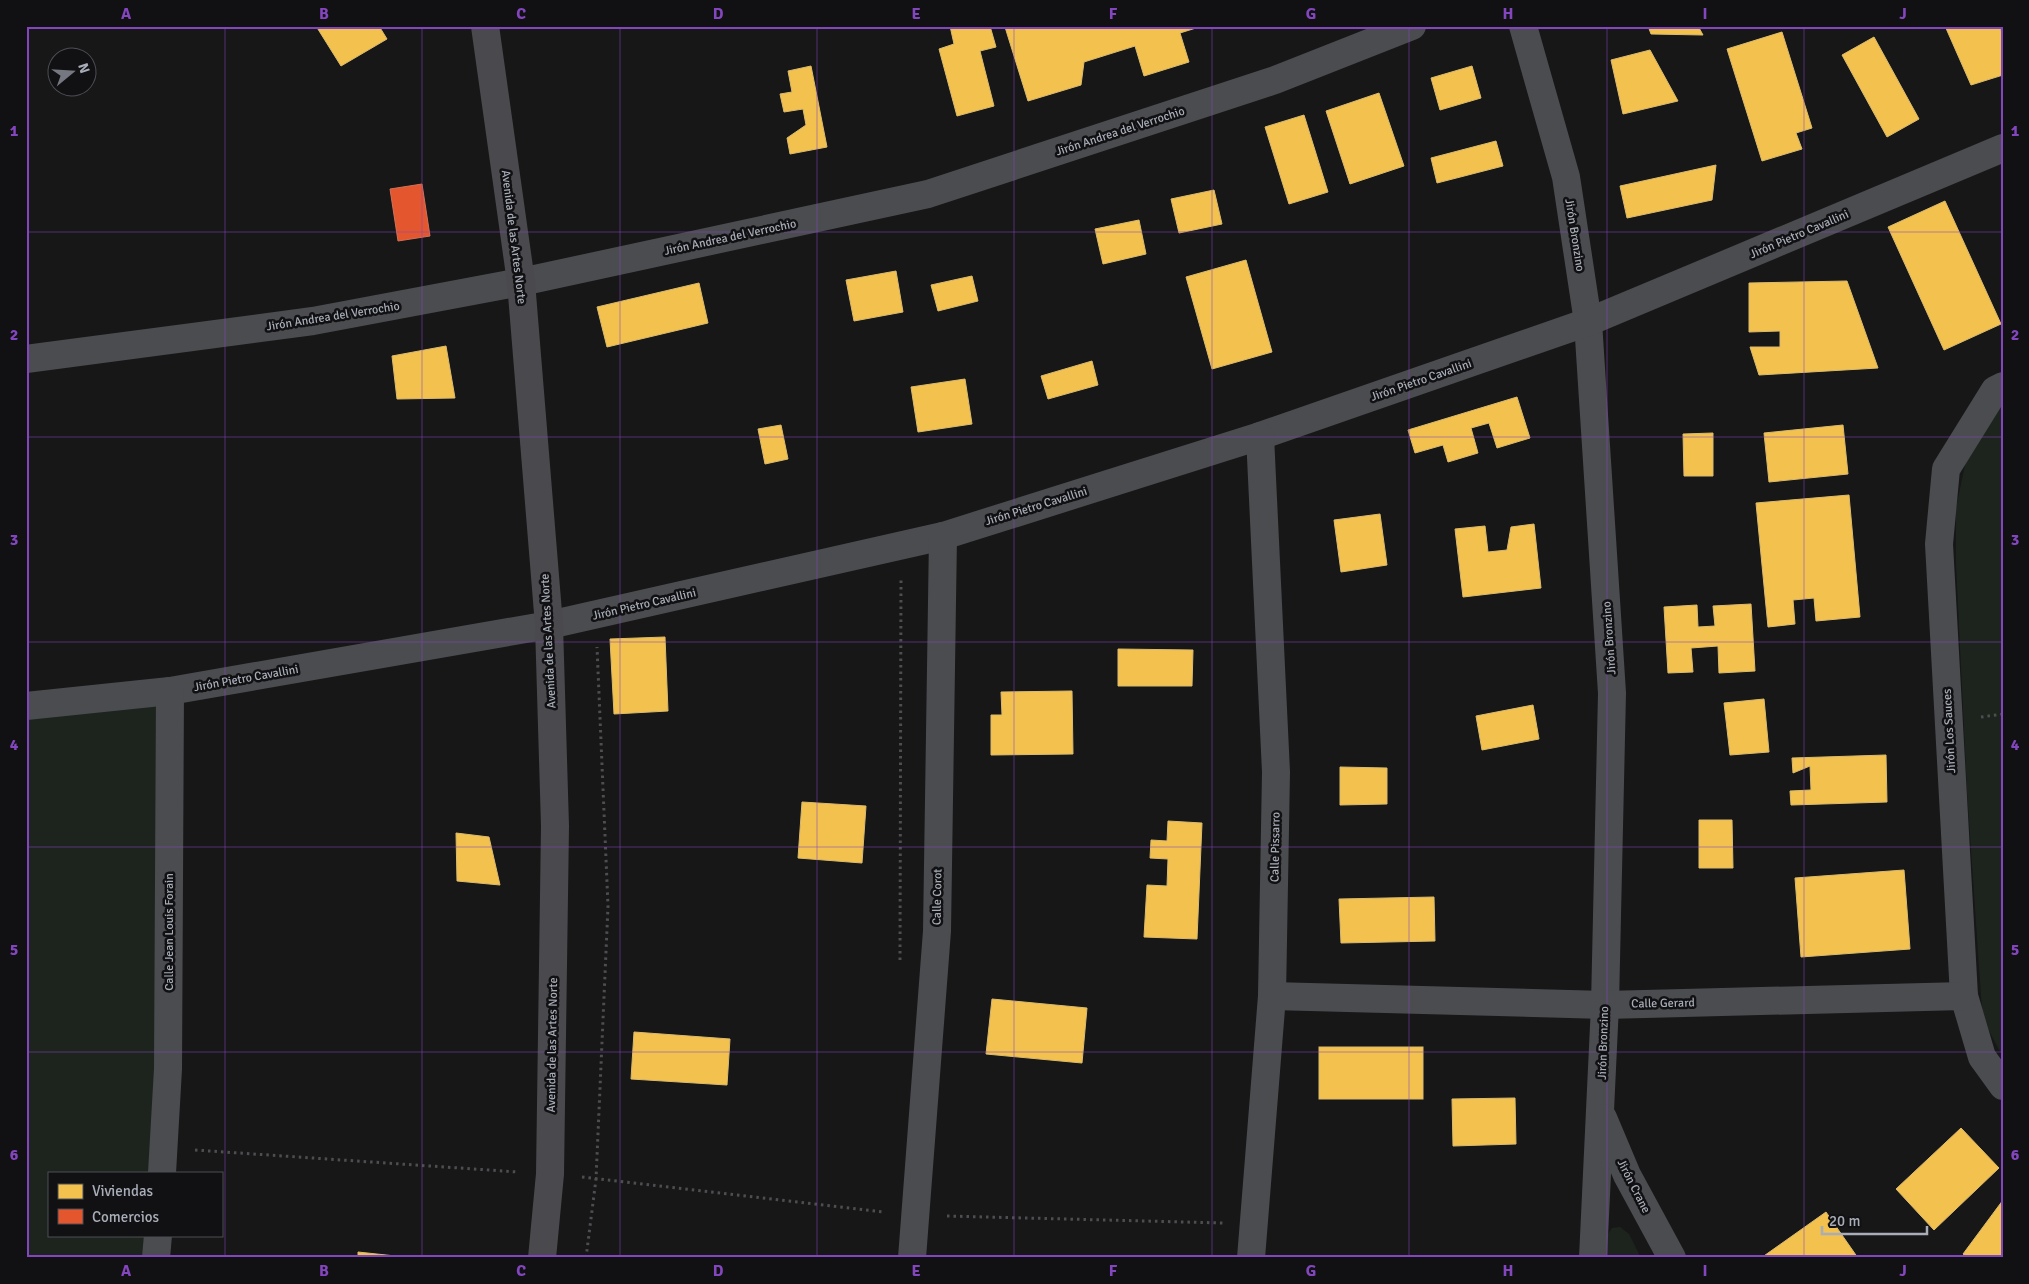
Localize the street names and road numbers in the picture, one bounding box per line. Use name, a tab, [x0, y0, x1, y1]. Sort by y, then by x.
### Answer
street label: Jirón Andrea del Verrochio	[1054, 104, 1187, 159]
street label: Avenida de las Artes Norte	[498, 169, 529, 305]
street label: Jirón Bronzino	[1561, 198, 1588, 273]
street label: Jirón Pietro Cavallini	[1747, 207, 1851, 262]
street label: Jirón Andrea del Verrochio	[663, 216, 798, 259]
street label: Jirón Andrea del Verrochio	[265, 299, 401, 334]
street label: Jirón Pietro Cavallini	[1369, 356, 1474, 405]
street label: Jirón Pietro Cavallini	[983, 484, 1089, 529]
street label: Avenida de las Artes Norte	[537, 573, 560, 709]
street label: Jirón Pietro Cavallini	[591, 585, 697, 624]
street label: Jirón Bronzino	[1599, 601, 1620, 675]
street label: Jirón Pietro Cavallini	[193, 662, 300, 695]
street label: Jirón Los Sauces	[1940, 688, 1959, 774]
street label: Calle Pissarro	[1267, 812, 1284, 882]
street label: Calle Corot	[930, 869, 945, 925]
street label: Calle Jean Louis Forain	[162, 873, 177, 991]
street label: Avenida de las Artes Norte	[544, 977, 561, 1113]
street label: Calle Gerard	[1631, 995, 1695, 1012]
street label: Jirón Bronzino	[1595, 1006, 1612, 1080]
street label: Jirón Crane	[1614, 1157, 1654, 1216]

